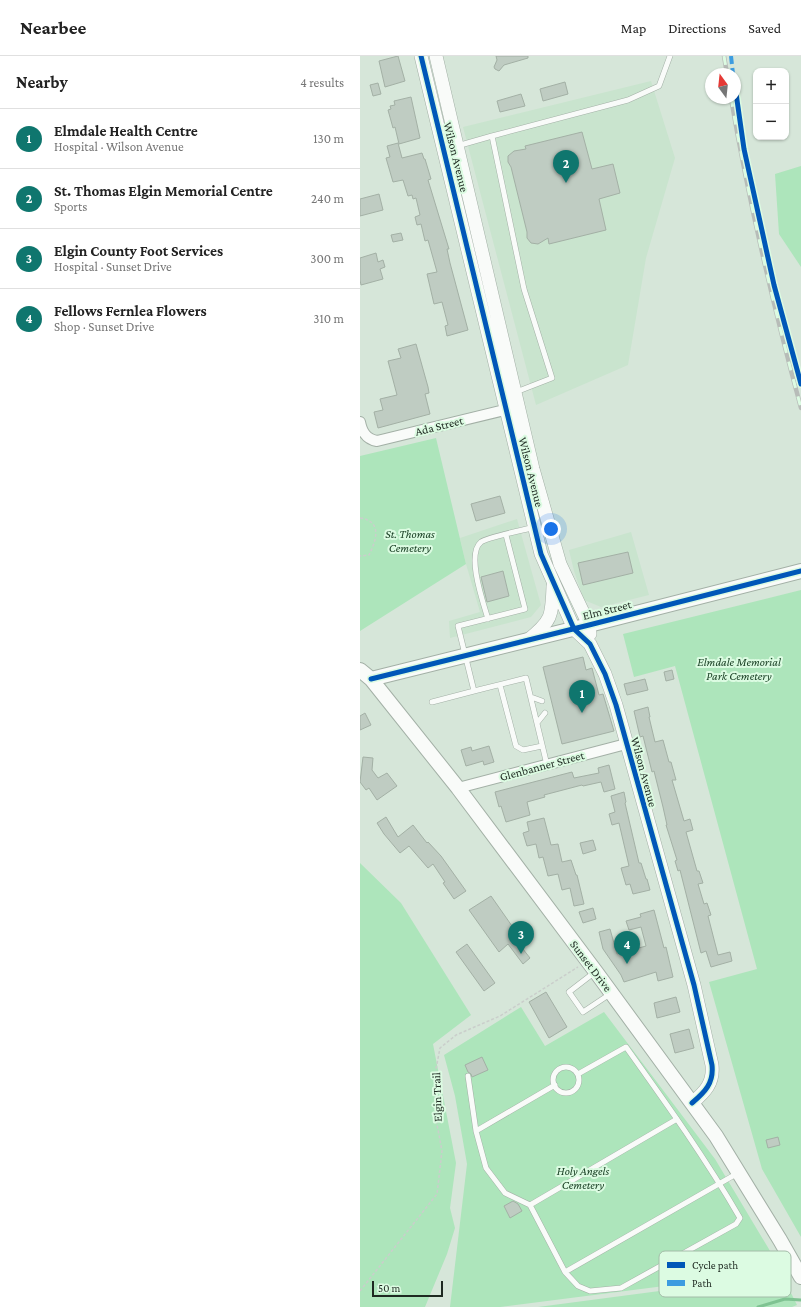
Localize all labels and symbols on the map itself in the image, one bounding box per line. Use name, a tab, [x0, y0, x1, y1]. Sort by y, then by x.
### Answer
north arrow	[705, 68, 741, 104]
street label: Wilson Avenue	[441, 120, 471, 194]
pin: 2	[553, 150, 579, 183]
street label: Ada Street	[414, 413, 465, 439]
street label: Wilson Avenue	[516, 435, 546, 509]
your location	[541, 519, 561, 539]
park label: St. Thomas Cemetery	[385, 527, 435, 555]
street label: Elm Street	[581, 597, 634, 623]
park label: Elmdale Memorial Park Cemetery	[697, 655, 782, 683]
pin: 1	[569, 680, 595, 713]
street label: Wilson Avenue	[628, 735, 660, 809]
street label: Glenbanner Street	[498, 748, 587, 784]
pin: 3	[508, 921, 534, 954]
pin: 4	[614, 931, 640, 964]
street label: Sunset Drive	[567, 938, 615, 994]
street label: Elgin Trail	[429, 1072, 445, 1122]
park label: Holy Angels Cemetery	[557, 1164, 610, 1192]
legend	[659, 1251, 791, 1297]
text: Cycle path	[692, 1259, 738, 1272]
text: Path	[692, 1277, 712, 1289]
scale bar	[372, 1279, 443, 1298]

